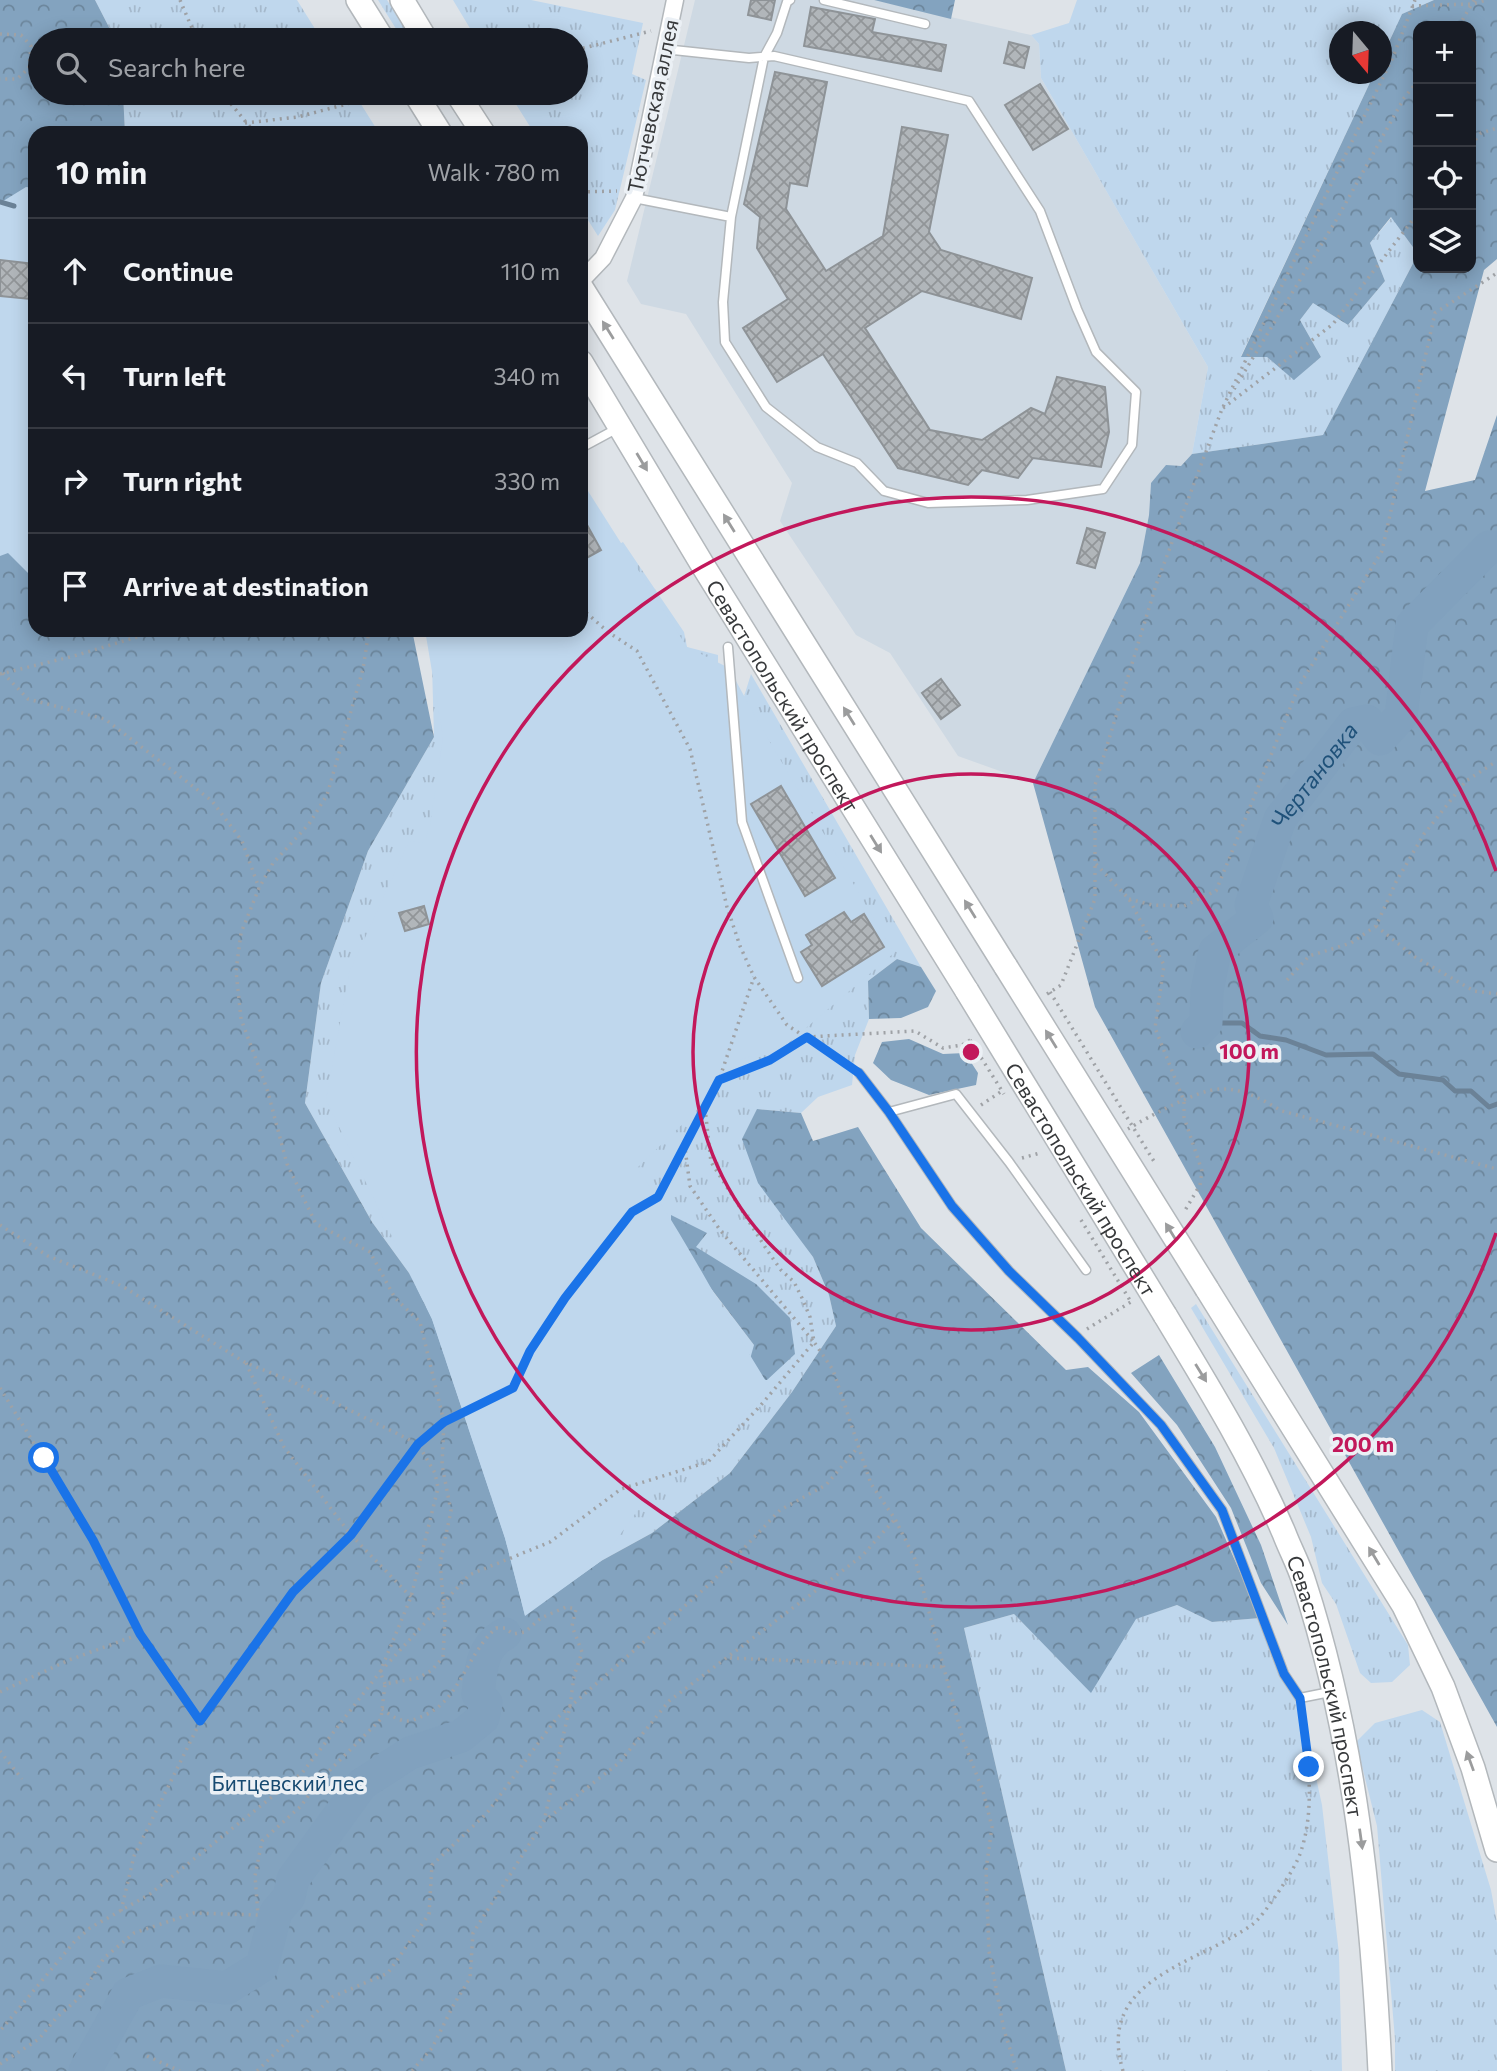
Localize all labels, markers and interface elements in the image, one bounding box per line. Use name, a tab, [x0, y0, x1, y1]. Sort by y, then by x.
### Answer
street label: Тютчевская аллея	[621, 17, 683, 195]
north arrow	[1329, 21, 1392, 84]
map controls	[1413, 21, 1476, 273]
button: +	[1413, 21, 1476, 84]
search box	[28, 28, 588, 105]
icon: search	[52, 48, 90, 86]
text: Search here	[108, 51, 246, 82]
button: −	[1413, 84, 1476, 147]
button: locate	[1413, 147, 1476, 210]
text: 10 min	[56, 153, 147, 190]
text: Walk · 780 m	[428, 158, 560, 186]
button: layers	[1413, 210, 1476, 273]
icon: ahead	[56, 252, 94, 290]
text: Continue	[123, 255, 233, 286]
text: 110 m	[501, 257, 560, 285]
one-way arrow	[602, 320, 615, 340]
icon: left	[56, 357, 94, 395]
text: Turn left	[123, 360, 226, 391]
text: 340 m	[494, 362, 560, 390]
one-way arrow	[636, 453, 648, 472]
icon: right	[56, 462, 94, 500]
text: Turn right	[123, 465, 242, 496]
text: 330 m	[494, 467, 560, 495]
one-way arrow	[722, 513, 735, 532]
icon: arrive	[56, 567, 94, 605]
text: Arrive at destination	[123, 570, 369, 601]
street label: Севастопольский проспект	[702, 575, 865, 816]
one-way arrow	[843, 706, 856, 725]
water label: Чертановка	[1264, 717, 1363, 831]
one-way arrow	[869, 835, 882, 854]
one-way arrow	[963, 899, 976, 918]
one-way arrow	[1044, 1029, 1057, 1048]
text: 100 m	[1219, 1038, 1279, 1063]
centre of rings	[959, 1040, 983, 1064]
street label: Севастопольский проспект	[1001, 1058, 1162, 1300]
one-way arrow	[1165, 1222, 1178, 1241]
one-way arrow	[1194, 1364, 1207, 1383]
text: 200 m	[1332, 1431, 1394, 1456]
route start	[28, 1442, 59, 1473]
one-way arrow	[1367, 1547, 1380, 1566]
street label: Севастопольский проспект	[1282, 1551, 1370, 1819]
route end	[1293, 1751, 1324, 1782]
one-way arrow	[1465, 1751, 1476, 1772]
park label: Битцевский лес	[212, 1770, 364, 1795]
one-way arrow	[1355, 1828, 1366, 1850]

